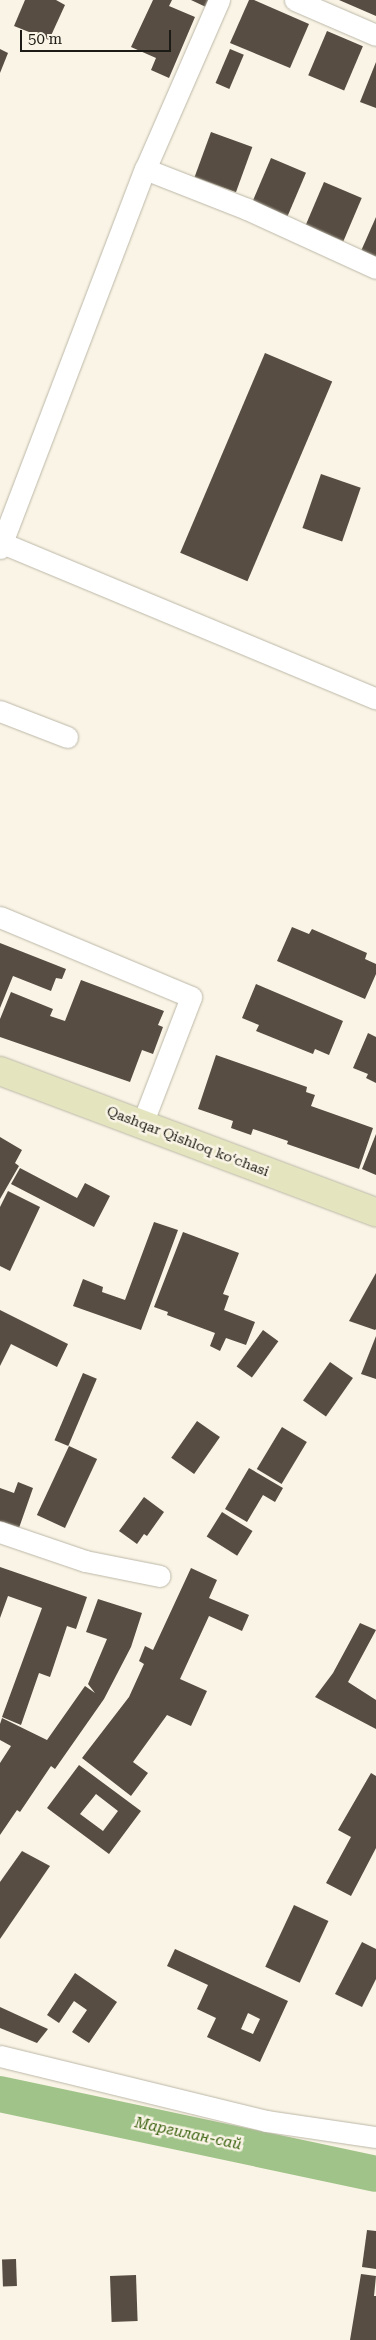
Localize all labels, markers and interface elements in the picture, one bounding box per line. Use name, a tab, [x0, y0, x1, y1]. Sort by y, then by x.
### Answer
scale bar	[22, 20, 174, 52]
text: 50 m	[28, 30, 62, 48]
street label: Qashqar Qishloq koʻchasi	[105, 1102, 271, 1180]
water label: Маргилан-сай	[133, 2114, 243, 2154]

